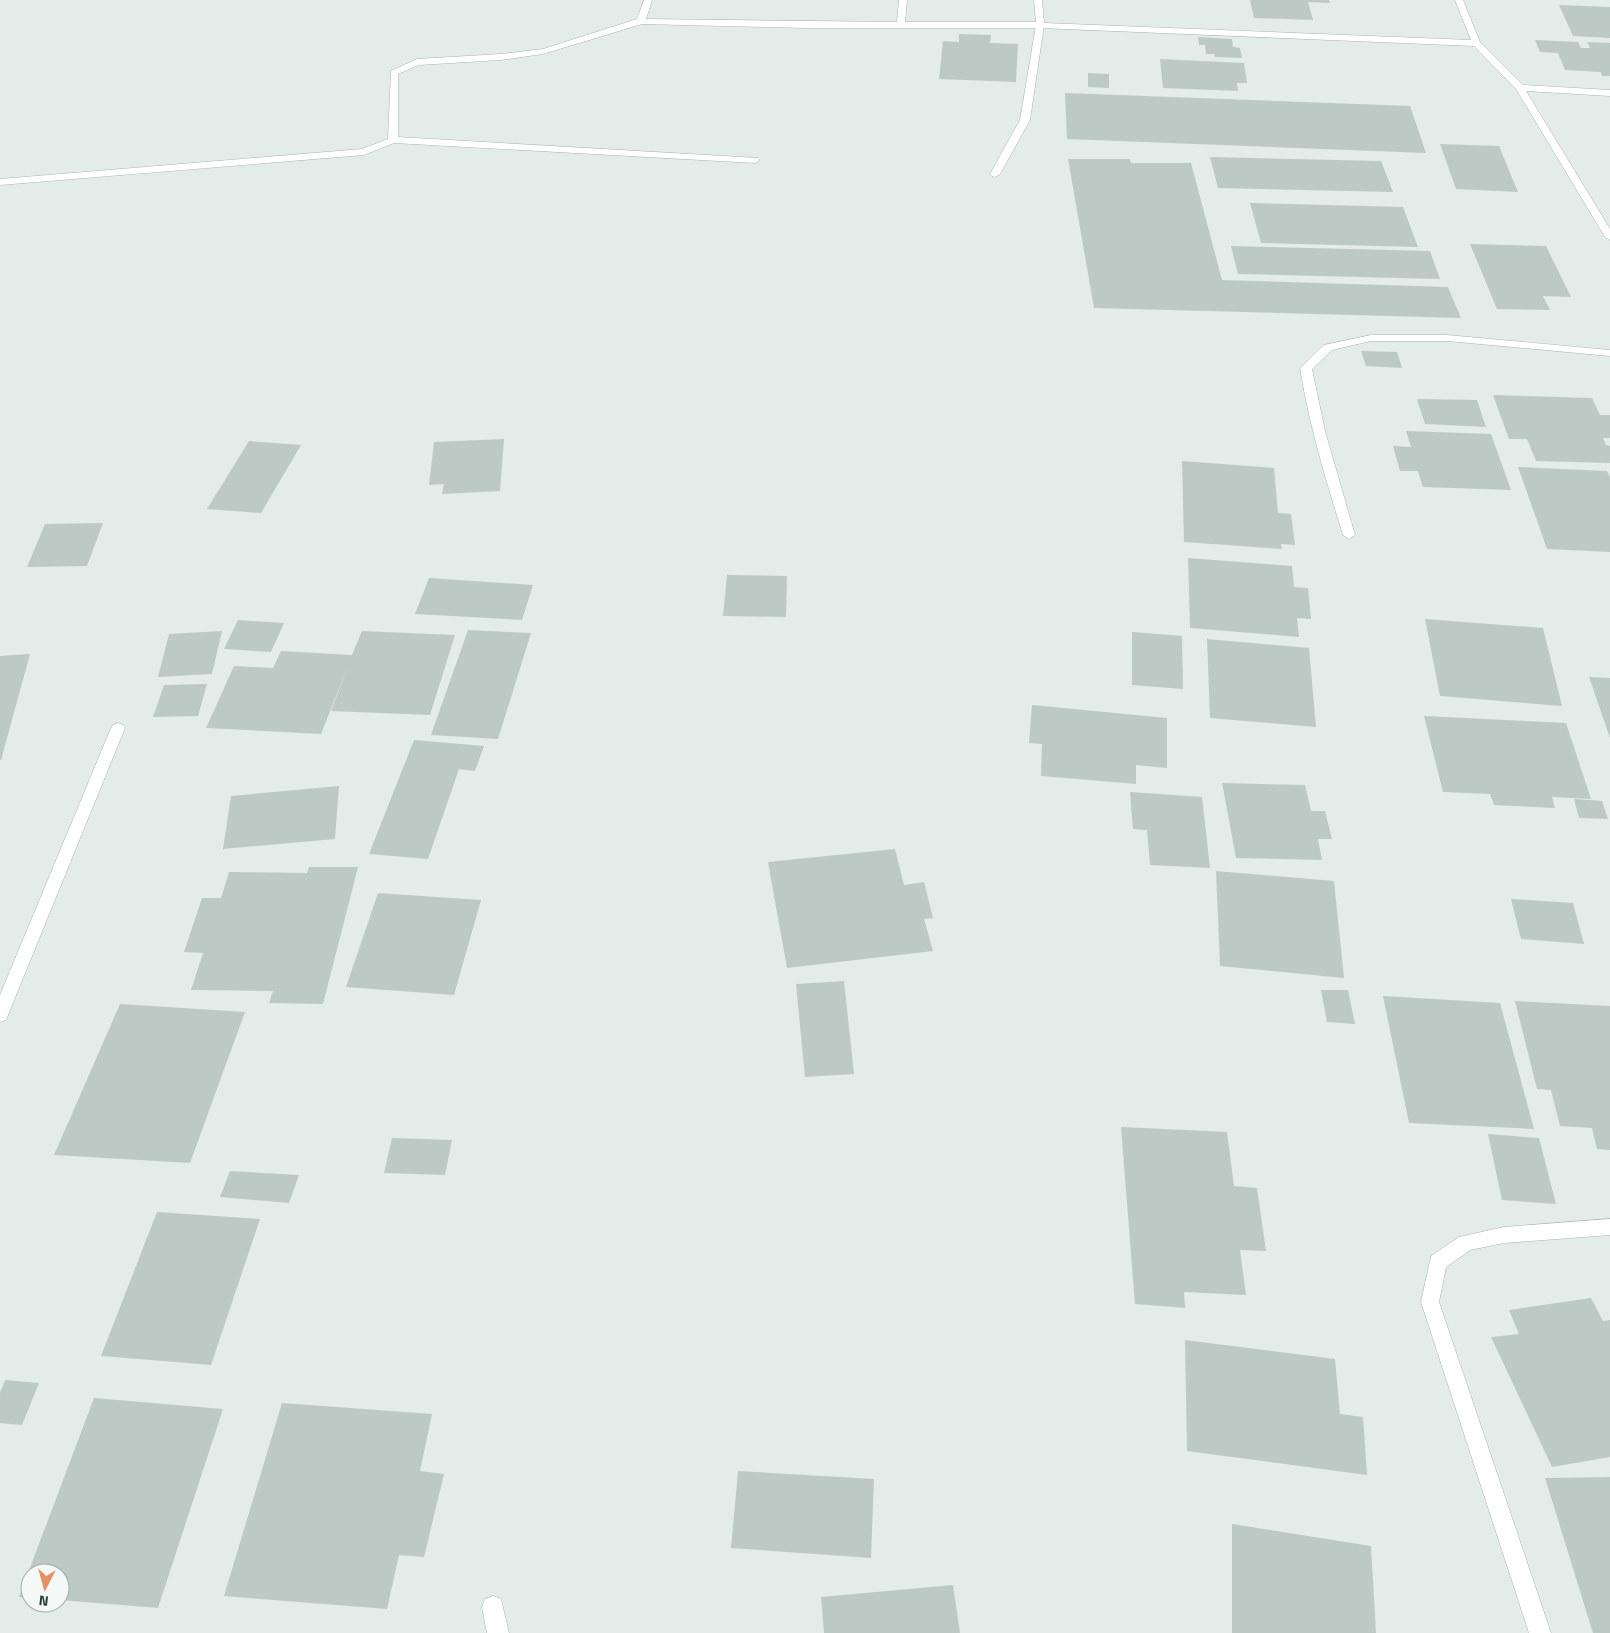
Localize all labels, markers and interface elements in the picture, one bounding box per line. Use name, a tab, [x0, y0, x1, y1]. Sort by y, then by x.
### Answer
north arrow	[20, 1563, 70, 1613]
text: N	[38, 1590, 50, 1612]

